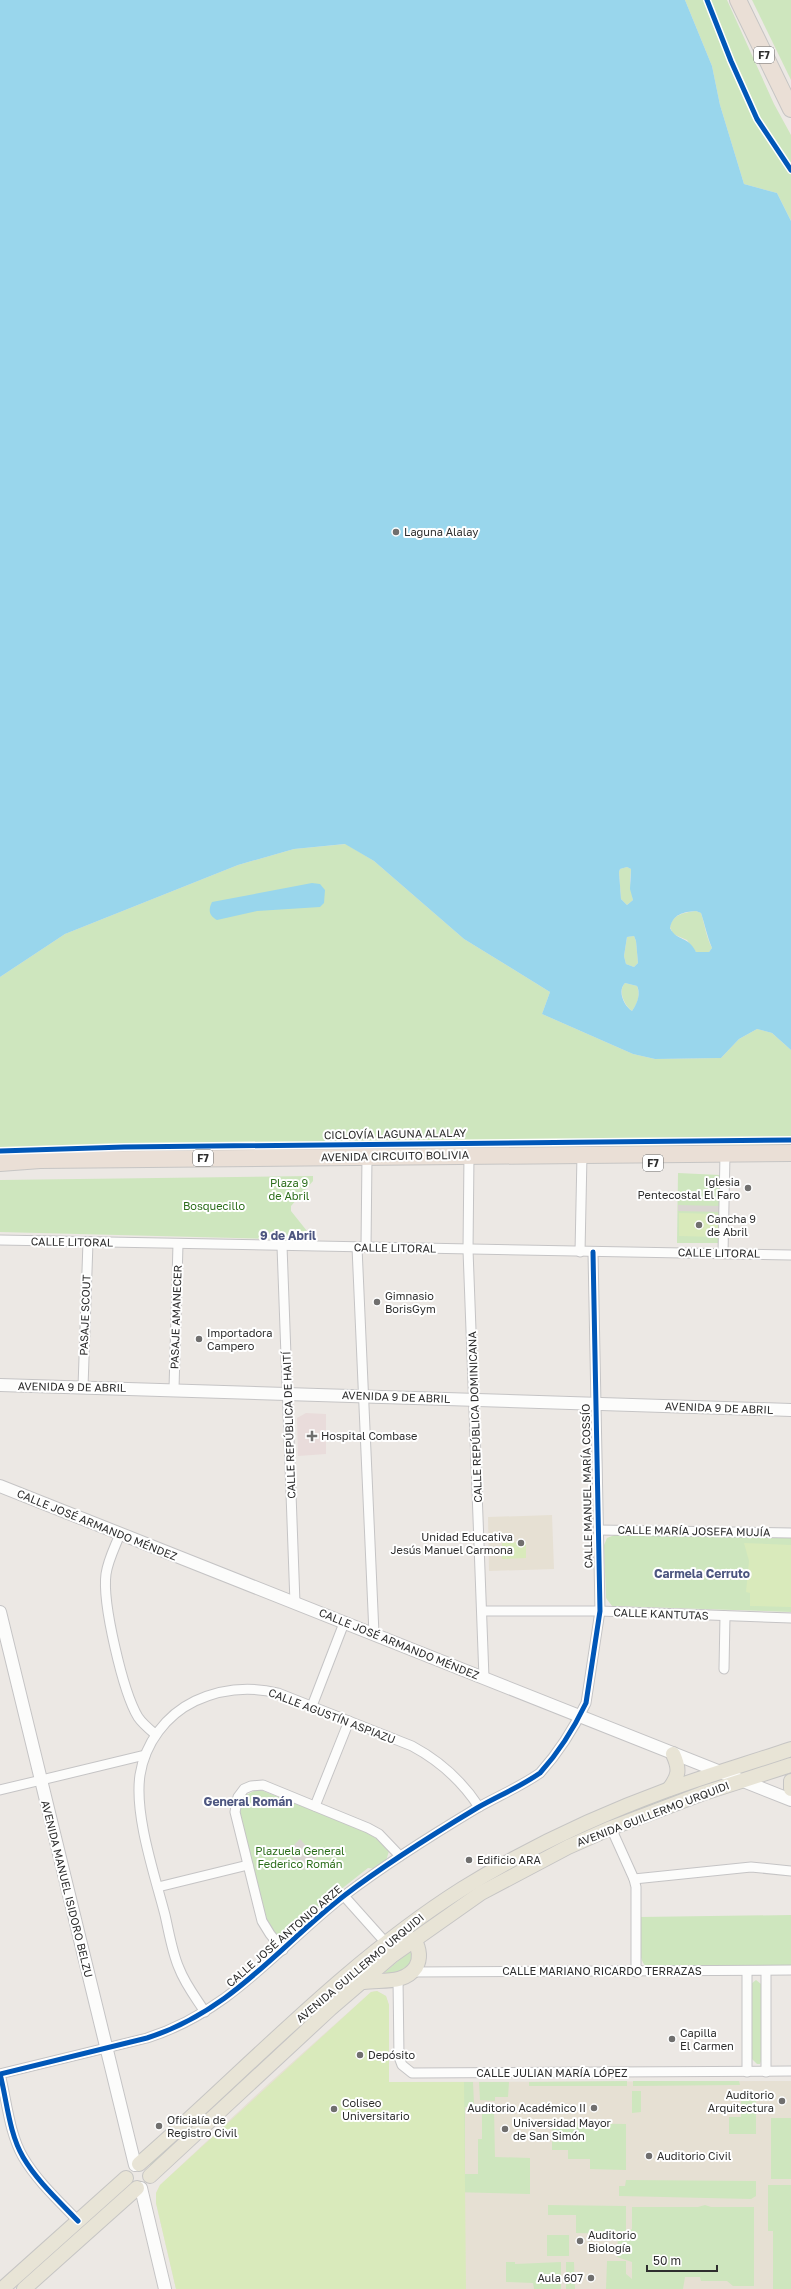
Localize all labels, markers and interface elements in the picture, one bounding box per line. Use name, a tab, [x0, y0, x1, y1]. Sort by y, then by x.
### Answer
road number: F7	[754, 47, 774, 63]
place label: Laguna Alalay	[404, 525, 478, 538]
marker: Laguna Alalay	[391, 527, 401, 537]
street label: CICLOVÍA LAGUNA ALALAY	[324, 1126, 466, 1141]
street label: AVENIDA CIRCUITO BOLIVIA	[321, 1148, 470, 1163]
road number: F7	[193, 1150, 213, 1166]
road number: F7	[643, 1155, 663, 1171]
place label: Iglesia Pentecostal El Faro	[637, 1175, 740, 1201]
park label: Plaza 9 de Abril	[269, 1176, 310, 1202]
marker: Iglesia Pentecostal El Faro	[743, 1183, 753, 1193]
park label: Bosquecillo	[183, 1199, 245, 1212]
place label: Cancha 9 de Abril	[707, 1212, 756, 1238]
marker: Cancha 9 de Abril	[694, 1220, 704, 1230]
district label: 9 de Abril	[260, 1228, 316, 1243]
street label: CALLE LITORAL	[31, 1234, 114, 1249]
street label: CALLE LITORAL	[354, 1240, 437, 1255]
street label: CALLE LITORAL	[678, 1245, 761, 1260]
street label: PASAJE AMANECER	[167, 1265, 184, 1369]
street label: PASAJE SCOUT	[77, 1274, 92, 1356]
place label: Gimnasio BorisGym	[385, 1289, 436, 1315]
marker: Gimnasio BorisGym	[372, 1297, 382, 1307]
place label: Importadora Campero	[207, 1326, 272, 1352]
street label: CALLE REPÚBLICA DOMINICANA	[465, 1330, 484, 1503]
marker: Importadora Campero	[194, 1334, 204, 1344]
street label: CALLE REPÚBLICA DE HAITÍ	[279, 1351, 298, 1499]
street label: AVENIDA 9 DE ABRIL	[18, 1379, 127, 1394]
street label: AVENIDA 9 DE ABRIL	[342, 1388, 451, 1405]
street label: AVENIDA 9 DE ABRIL	[665, 1399, 774, 1416]
street label: CALLE MANUEL MARÍA COSSÍO	[579, 1404, 594, 1568]
place label: Hospital Combase	[321, 1429, 417, 1442]
marker: Hospital Combase	[306, 1430, 318, 1442]
street label: CALLE JOSÉ ARMANDO MÉNDEZ	[15, 1486, 180, 1563]
street label: CALLE MARÍA JOSEFA MUJÍA	[617, 1523, 771, 1538]
place label: Unidad Educativa Jesús Manuel Carmona	[390, 1530, 513, 1556]
marker: Unidad Educativa Jesús Manuel Carmona	[516, 1538, 526, 1548]
district label: Carmela Cerruto	[654, 1566, 750, 1581]
street label: CALLE JOSÉ ARMANDO MÉNDEZ	[317, 1605, 482, 1682]
street label: CALLE KANTUTAS	[613, 1605, 709, 1622]
street label: CALLE AGUSTÍN ASPIAZU	[267, 1685, 397, 1746]
street label: AVENIDA GUILLERMO URQUIDI	[575, 1778, 731, 1849]
district label: General Román	[204, 1794, 292, 1809]
street label: AVENIDA MANUEL ISIDORO BELZU	[39, 1799, 96, 1979]
park label: Plazuela General Federico Román	[255, 1844, 345, 1870]
place label: Edificio ARA	[477, 1853, 541, 1866]
marker: Edificio ARA	[464, 1855, 474, 1865]
street label: CALLE JOSÉ ANTONIO ARZE	[223, 1882, 344, 1989]
street label: AVENIDA GUILLERMO URQUIDI	[293, 1910, 426, 2025]
street label: CALLE MARIANO RICARDO TERRAZAS	[502, 1964, 702, 1977]
place label: Capilla El Carmen	[680, 2026, 734, 2052]
marker: Capilla El Carmen	[667, 2034, 677, 2044]
place label: Depósito	[368, 2048, 416, 2061]
marker: Depósito	[355, 2050, 365, 2060]
street label: CALLE JULIAN MARÍA LÓPEZ	[476, 2066, 628, 2079]
place label: Auditorio Arquitectura	[708, 2088, 774, 2114]
place label: Coliseo Universitario	[342, 2096, 410, 2122]
marker: Auditorio Arquitectura	[777, 2096, 787, 2106]
place label: Auditorio Académico II	[467, 2101, 586, 2114]
marker: Auditorio Académico II	[589, 2103, 599, 2113]
marker: Coliseo Universitario	[329, 2104, 339, 2114]
place label: Oficialía de Registro Civil	[167, 2113, 238, 2139]
place label: Universidad Mayor de San Simón	[513, 2116, 612, 2142]
marker: Oficialía de Registro Civil	[154, 2121, 164, 2131]
marker: Universidad Mayor de San Simón	[500, 2124, 510, 2134]
place label: Auditorio Civil	[657, 2149, 732, 2162]
marker: Auditorio Civil	[644, 2151, 654, 2161]
place label: Auditorio Biología	[588, 2228, 637, 2254]
marker: Auditorio Biología	[575, 2236, 585, 2246]
scale bar	[647, 2247, 717, 2273]
text: 50 m	[653, 2253, 681, 2268]
place label: Aula 607	[537, 2271, 583, 2284]
marker: Aula 607	[586, 2273, 596, 2283]

